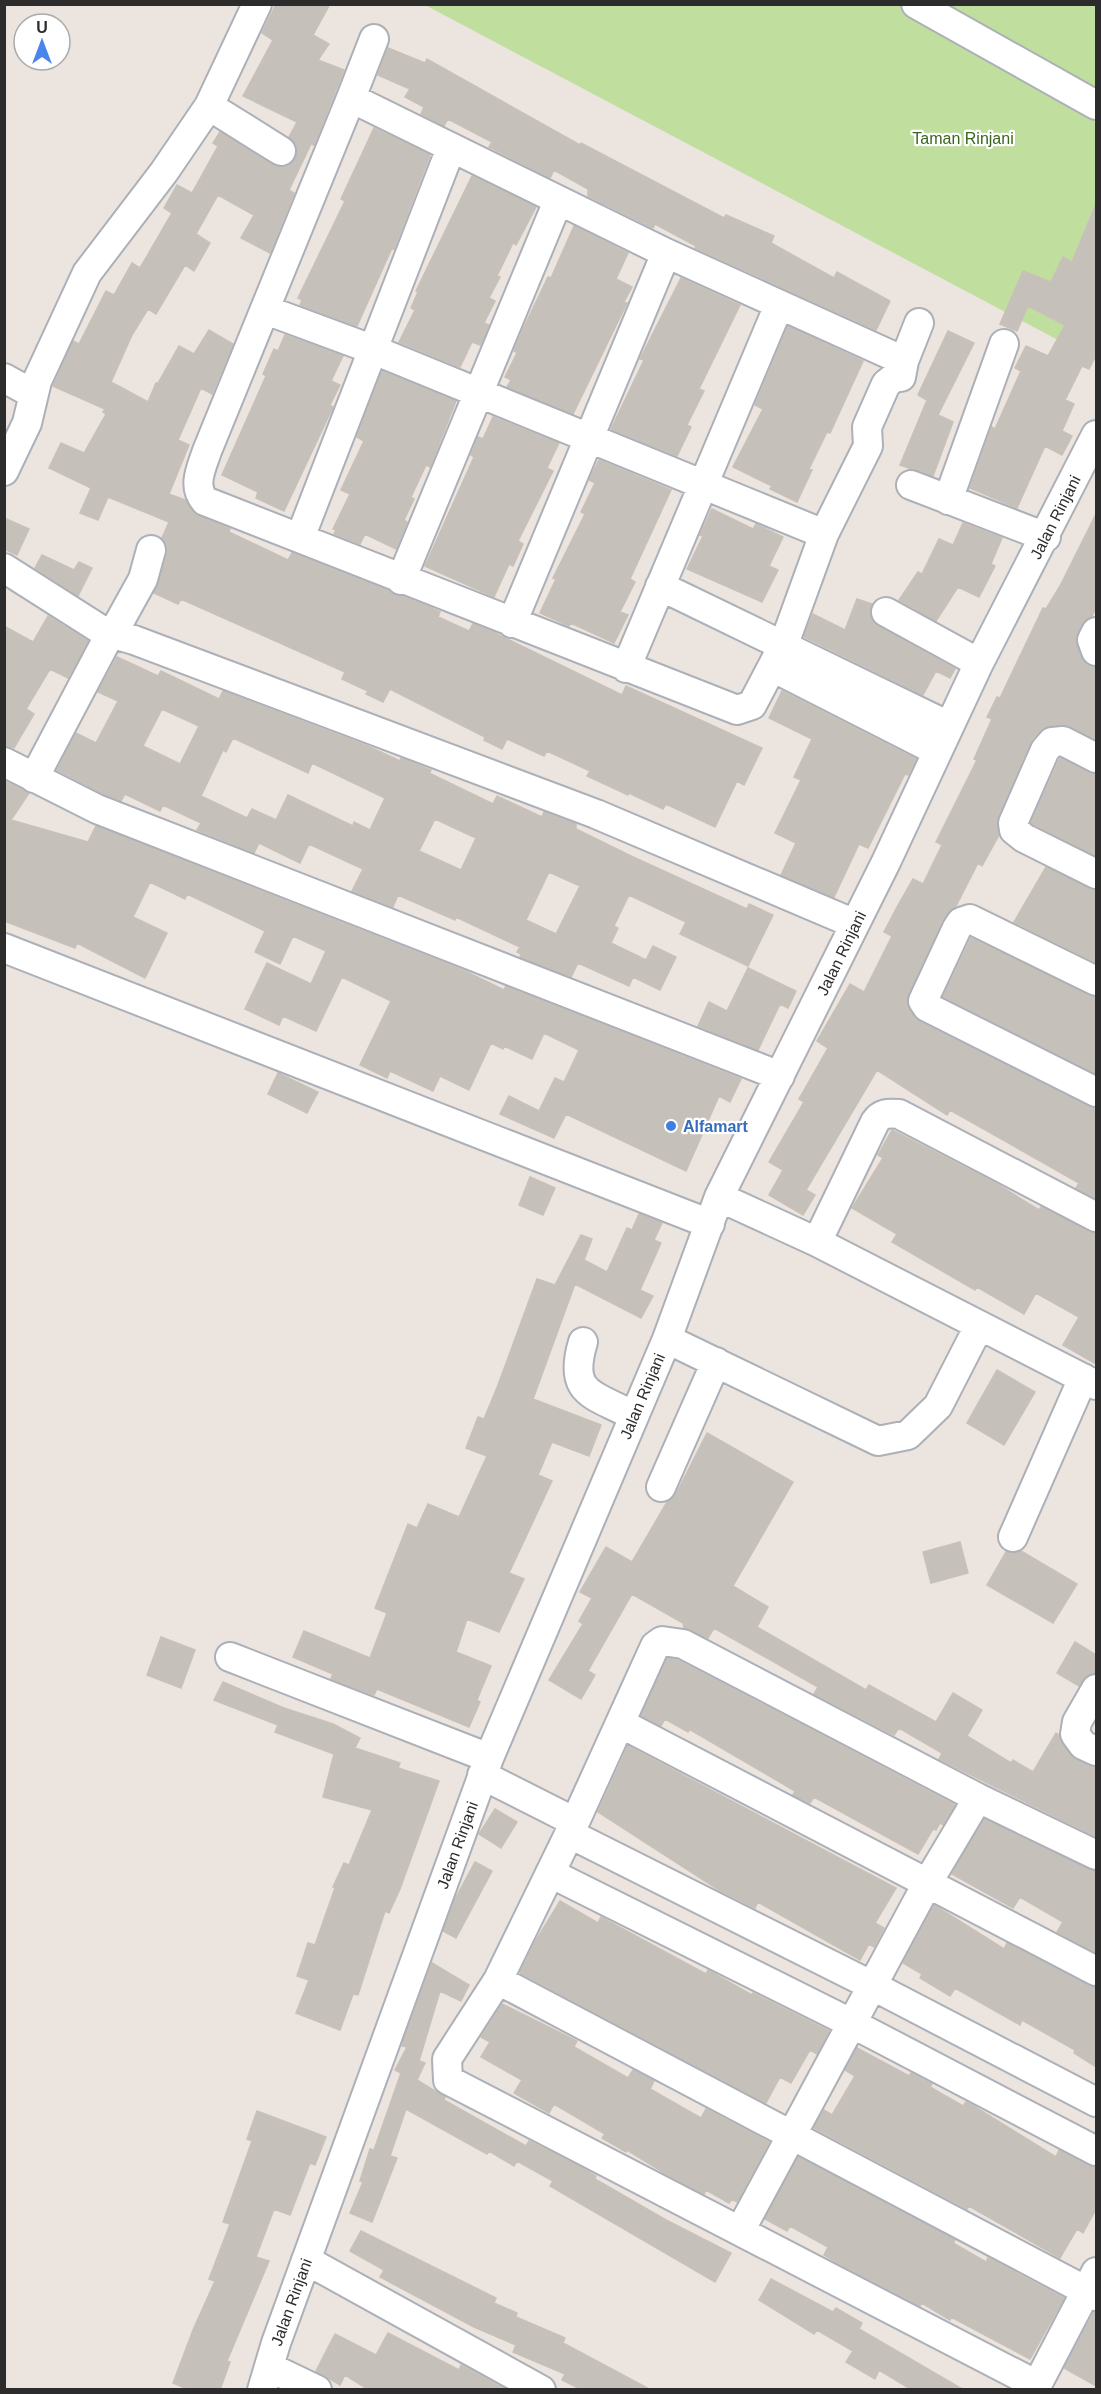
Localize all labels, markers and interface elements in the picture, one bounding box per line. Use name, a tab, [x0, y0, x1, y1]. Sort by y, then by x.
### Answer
north arrow	[12, 12, 72, 72]
text: U	[36, 19, 48, 36]
park label: Taman Rinjani	[912, 130, 1014, 147]
street label: Jalan Rinjani	[1027, 473, 1084, 562]
street label: Jalan Rinjani	[814, 908, 869, 998]
place label: Alfamart	[683, 1118, 749, 1135]
marker: Alfamart	[664, 1119, 678, 1133]
street label: Jalan Rinjani	[617, 1351, 668, 1442]
street label: Jalan Rinjani	[434, 1799, 481, 1891]
street label: Jalan Rinjani	[268, 2256, 315, 2348]

